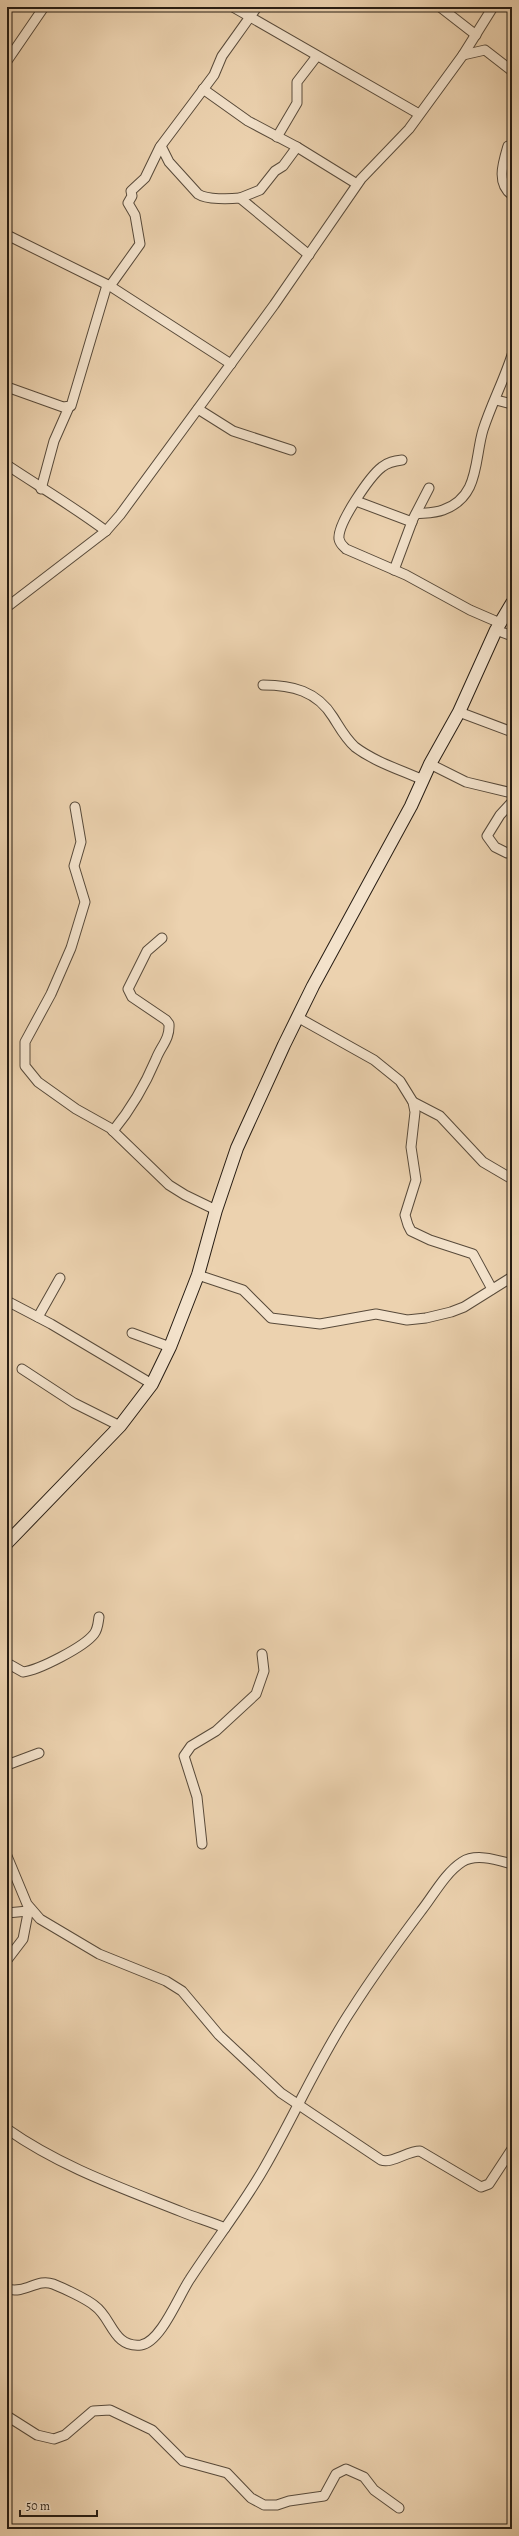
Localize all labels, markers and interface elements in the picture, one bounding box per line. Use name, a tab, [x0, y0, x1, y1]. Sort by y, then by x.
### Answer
scale bar	[20, 2492, 97, 2518]
text: 50 m	[26, 2498, 50, 2514]

